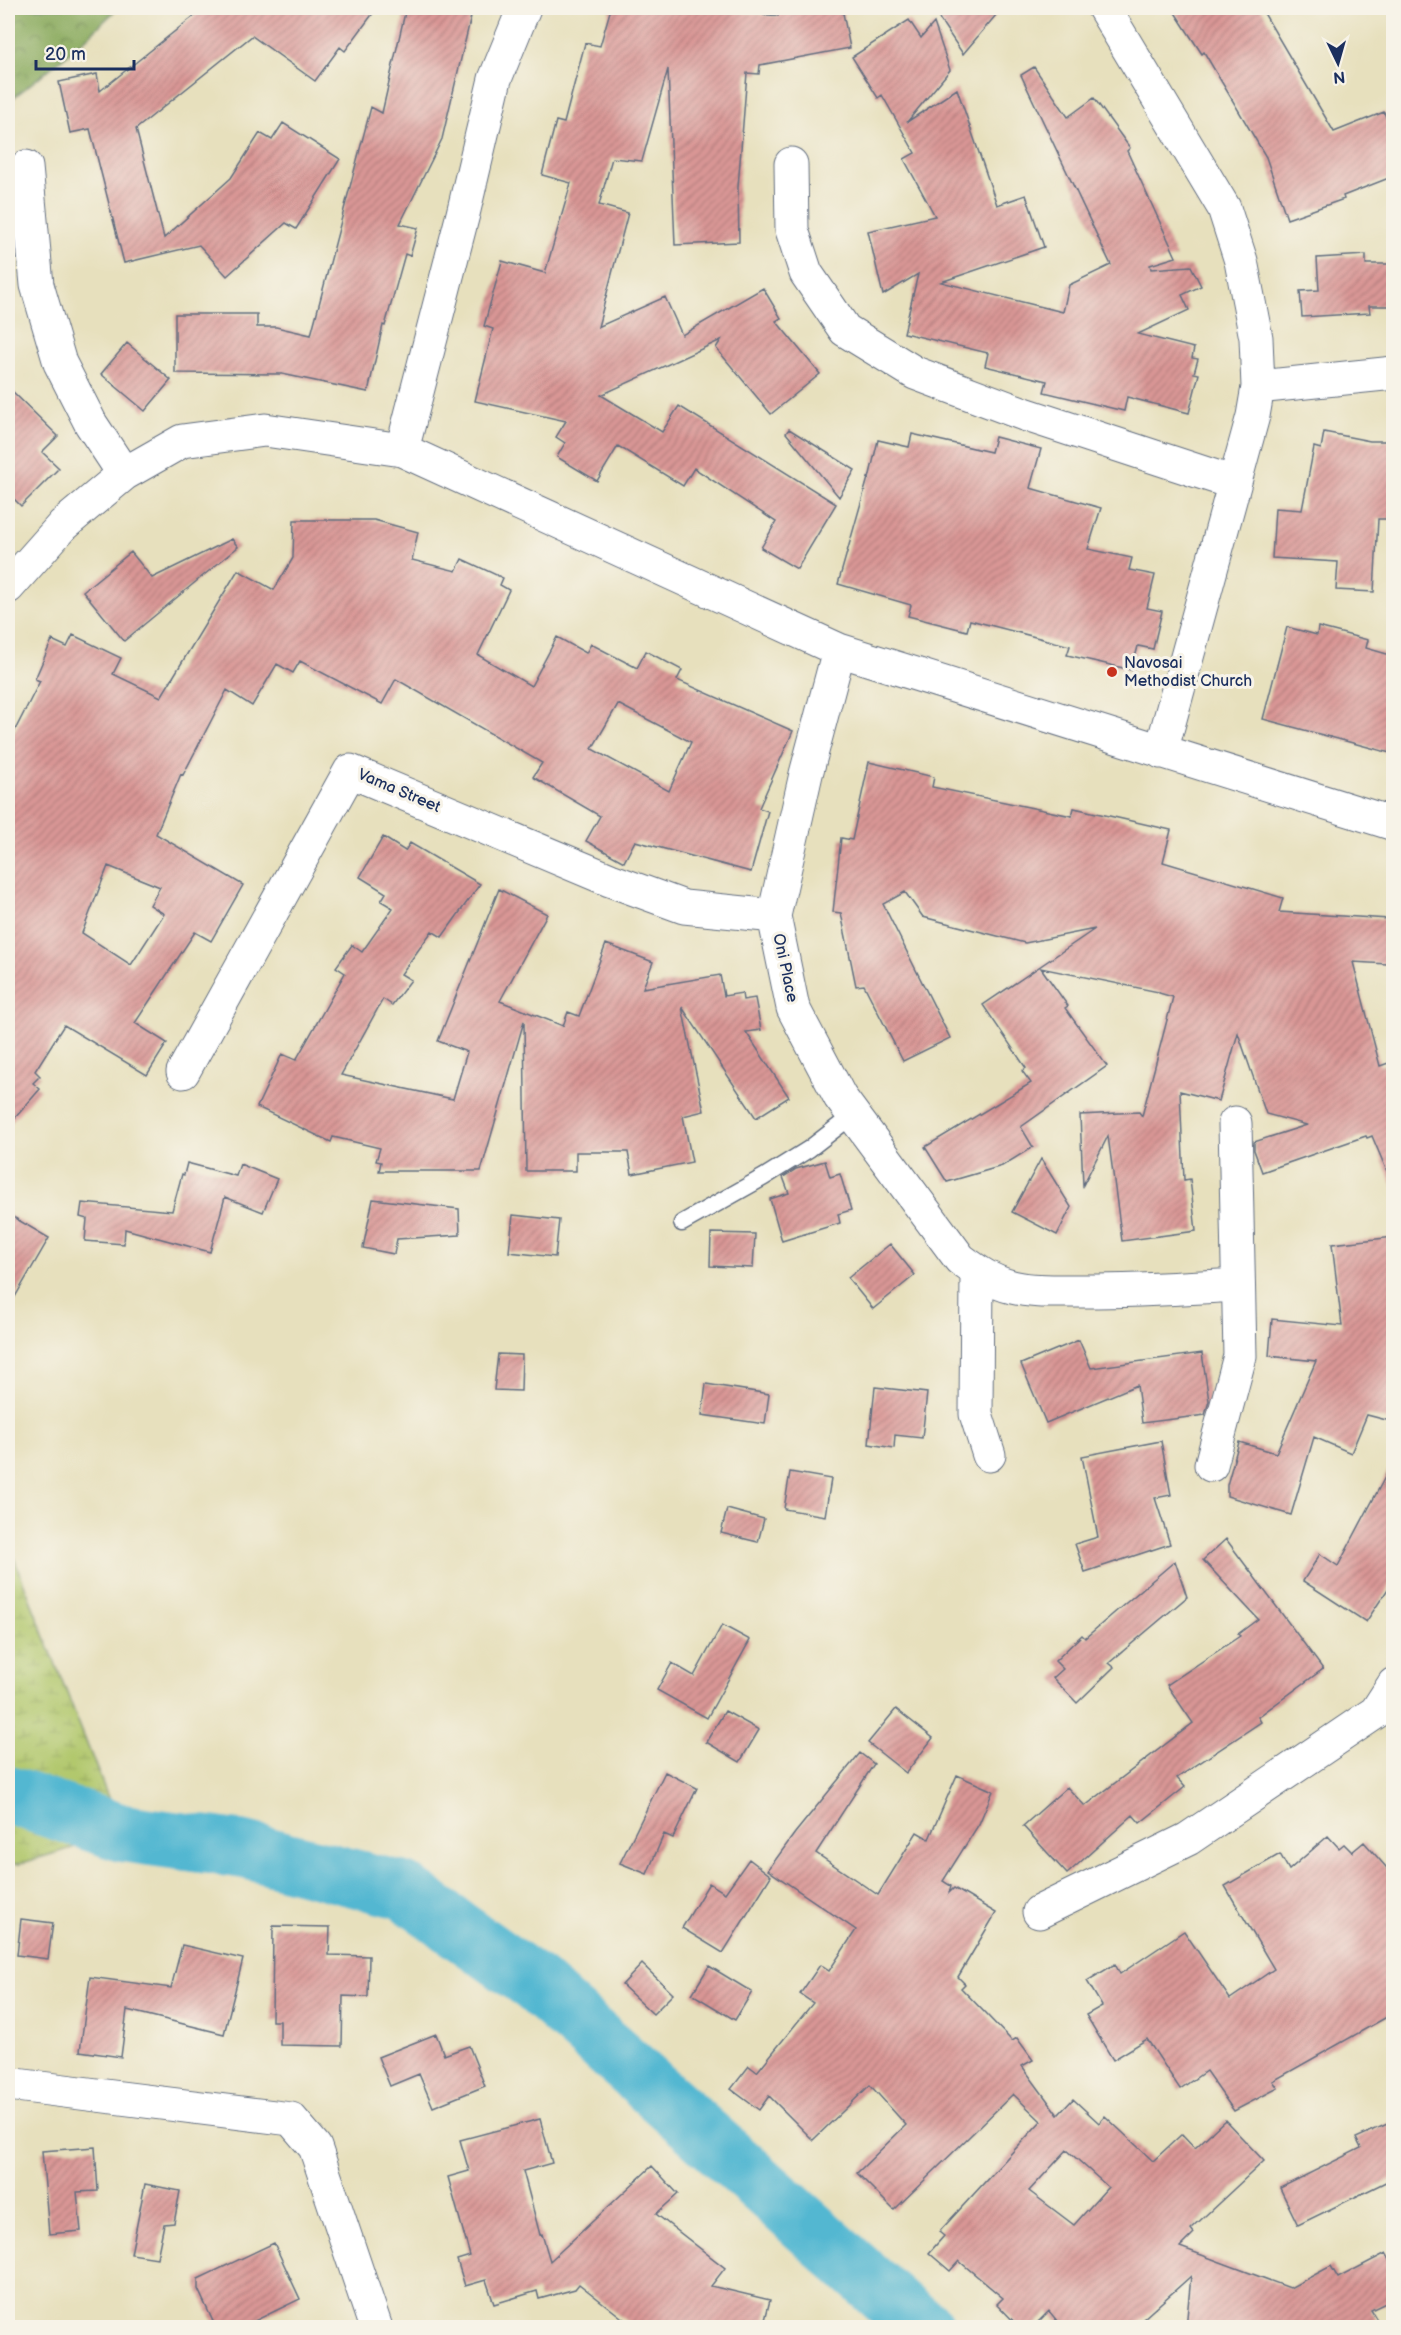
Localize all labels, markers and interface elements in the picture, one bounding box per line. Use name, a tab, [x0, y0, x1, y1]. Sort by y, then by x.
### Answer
scale bar	[36, 33, 134, 71]
north arrow	[1308, 33, 1368, 93]
text: 20 m	[45, 44, 86, 65]
text: N	[1332, 66, 1346, 86]
place label: Navosai Methodist Church	[1124, 654, 1252, 691]
marker: Navosai Methodist Church	[1105, 665, 1119, 679]
street label: Vama Street	[355, 765, 443, 817]
street label: Oni Place	[768, 932, 802, 1005]

